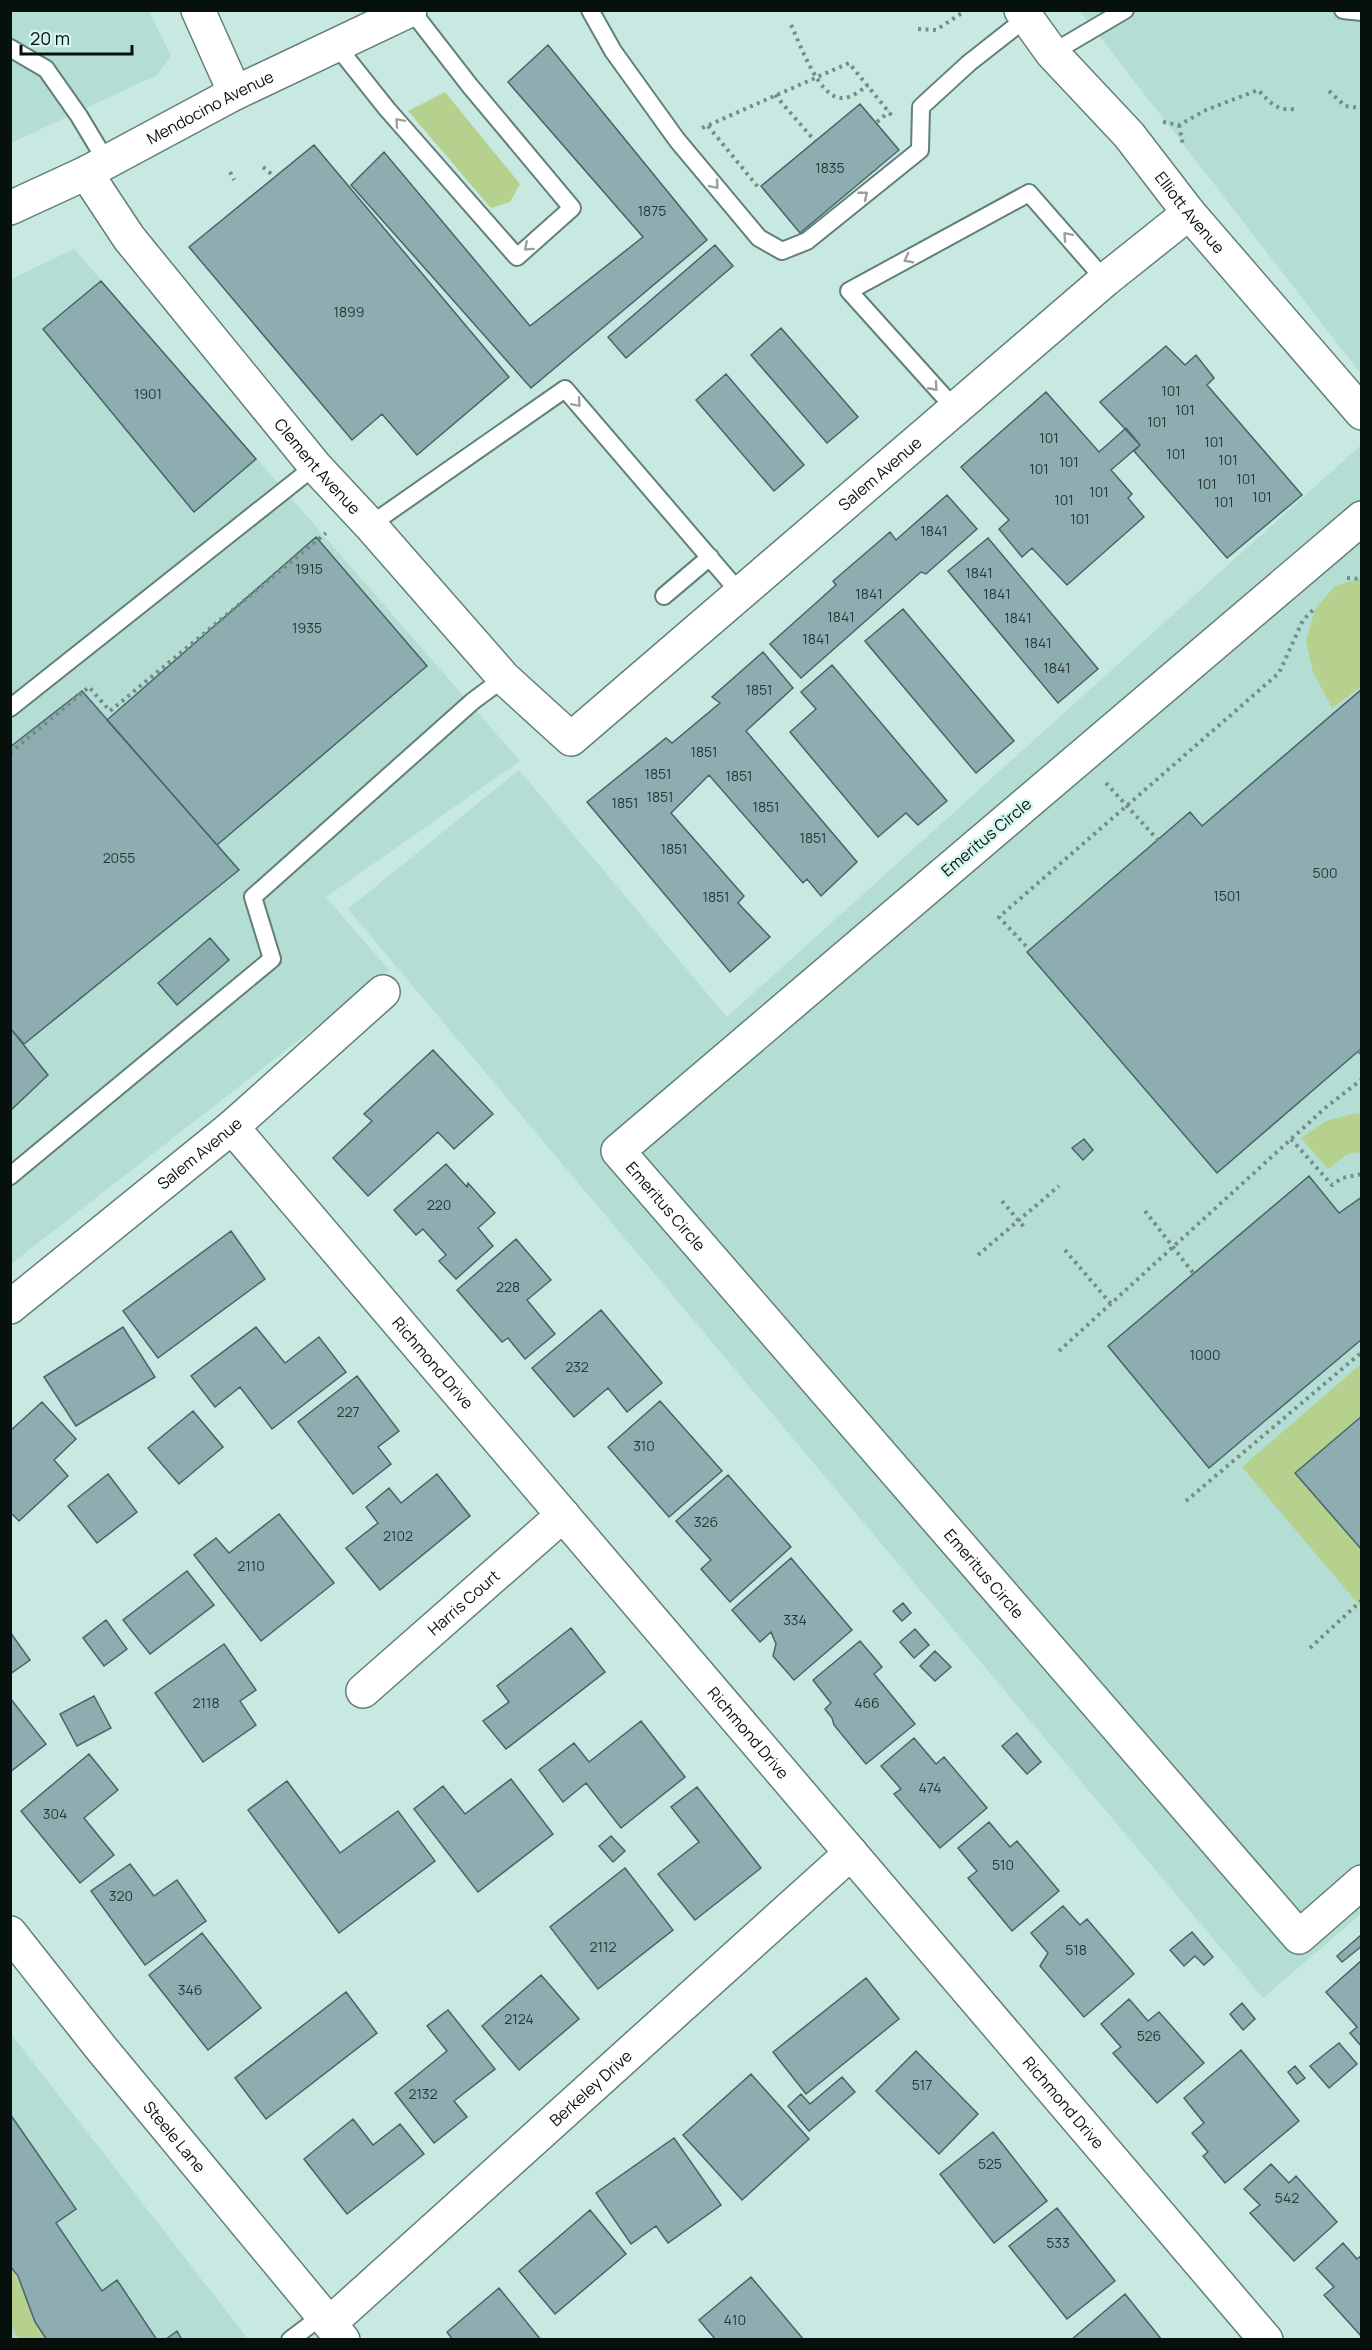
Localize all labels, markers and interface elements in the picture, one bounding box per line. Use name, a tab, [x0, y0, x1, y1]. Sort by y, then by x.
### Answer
scale bar	[21, 18, 132, 56]
text: 20 m	[30, 26, 70, 50]
street label: Mendocino Avenue	[143, 65, 277, 149]
one-way arrow	[395, 118, 406, 129]
house number: 1835	[815, 158, 845, 177]
street label: Elliott Avenue	[1150, 167, 1230, 258]
one-way arrow	[707, 178, 718, 189]
one-way arrow	[857, 192, 868, 203]
house number: 1875	[638, 201, 666, 220]
one-way arrow	[1063, 232, 1074, 243]
one-way arrow	[525, 240, 535, 251]
one-way arrow	[904, 252, 914, 263]
house number: 1899	[334, 302, 364, 321]
one-way arrow	[927, 380, 938, 391]
house number: 101	[1161, 381, 1181, 400]
house number: 1901	[134, 384, 162, 403]
one-way arrow	[570, 396, 581, 407]
house number: 101	[1175, 400, 1195, 419]
house number: 101	[1147, 412, 1167, 431]
street label: Clement Avenue	[269, 414, 366, 519]
house number: 101	[1039, 428, 1059, 447]
street label: Salem Avenue	[833, 432, 926, 516]
house number: 101	[1204, 432, 1224, 451]
house number: 101	[1166, 444, 1186, 463]
house number: 101	[1218, 450, 1238, 469]
house number: 101	[1059, 452, 1079, 471]
house number: 101	[1029, 459, 1049, 478]
house number: 101	[1236, 469, 1256, 488]
house number: 101	[1197, 474, 1217, 493]
house number: 101	[1089, 482, 1109, 501]
house number: 101	[1252, 487, 1272, 506]
house number: 101	[1054, 490, 1074, 509]
house number: 101	[1214, 492, 1234, 511]
house number: 101	[1070, 509, 1090, 528]
house number: 1841	[920, 521, 948, 540]
house number: 1915	[295, 559, 323, 578]
house number: 1841	[965, 563, 993, 582]
house number: 1841	[855, 584, 883, 603]
house number: 1841	[983, 584, 1011, 603]
house number: 1841	[827, 607, 855, 626]
house number: 1841	[1004, 608, 1032, 627]
house number: 1935	[292, 618, 322, 637]
house number: 1841	[802, 629, 830, 648]
house number: 1841	[1024, 633, 1052, 652]
house number: 1841	[1043, 658, 1071, 677]
house number: 1851	[745, 680, 773, 699]
house number: 1851	[690, 742, 718, 761]
house number: 1851	[644, 764, 672, 783]
house number: 1851	[725, 766, 753, 785]
house number: 1851	[646, 787, 674, 806]
house number: 1851	[611, 793, 639, 812]
street label: Emeritus Circle	[936, 793, 1036, 881]
house number: 1851	[752, 797, 780, 816]
house number: 1851	[799, 828, 827, 847]
house number: 1851	[660, 839, 688, 858]
house number: 2055	[103, 848, 135, 867]
house number: 500	[1312, 863, 1338, 882]
house number: 1501	[1213, 886, 1241, 905]
house number: 1851	[702, 887, 730, 906]
street label: Salem Avenue	[153, 1112, 247, 1194]
street label: Emeritus Circle	[621, 1157, 711, 1256]
house number: 220	[427, 1195, 451, 1214]
house number: 228	[496, 1277, 520, 1296]
street label: Richmond Drive	[387, 1312, 479, 1414]
house number: 1000	[1189, 1345, 1221, 1364]
house number: 232	[565, 1357, 589, 1376]
house number: 227	[337, 1402, 360, 1421]
house number: 310	[633, 1436, 655, 1455]
house number: 326	[694, 1512, 718, 1531]
street label: Emeritus Circle	[939, 1524, 1029, 1623]
house number: 2102	[383, 1526, 413, 1545]
house number: 2110	[237, 1556, 265, 1575]
street label: Harris Court	[423, 1565, 504, 1640]
house number: 334	[783, 1610, 807, 1629]
street label: Richmond Drive	[703, 1682, 794, 1784]
house number: 2118	[192, 1693, 220, 1712]
house number: 466	[854, 1693, 880, 1712]
house number: 474	[919, 1778, 941, 1797]
house number: 304	[43, 1804, 67, 1823]
house number: 510	[992, 1855, 1014, 1874]
house number: 320	[109, 1886, 133, 1905]
house number: 2112	[590, 1937, 616, 1956]
house number: 518	[1065, 1940, 1087, 1959]
house number: 346	[178, 1980, 202, 1999]
house number: 2124	[504, 2009, 534, 2028]
house number: 526	[1137, 2026, 1161, 2045]
street label: Berkeley Drive	[545, 2045, 637, 2131]
street label: Richmond Drive	[1018, 2052, 1109, 2153]
house number: 517	[912, 2075, 932, 2094]
house number: 2132	[408, 2084, 438, 2103]
street label: Steele Lane	[138, 2096, 211, 2177]
house number: 525	[978, 2154, 1002, 2173]
house number: 542	[1275, 2188, 1299, 2207]
house number: 533	[1046, 2233, 1070, 2252]
house number: 410	[724, 2310, 746, 2329]

